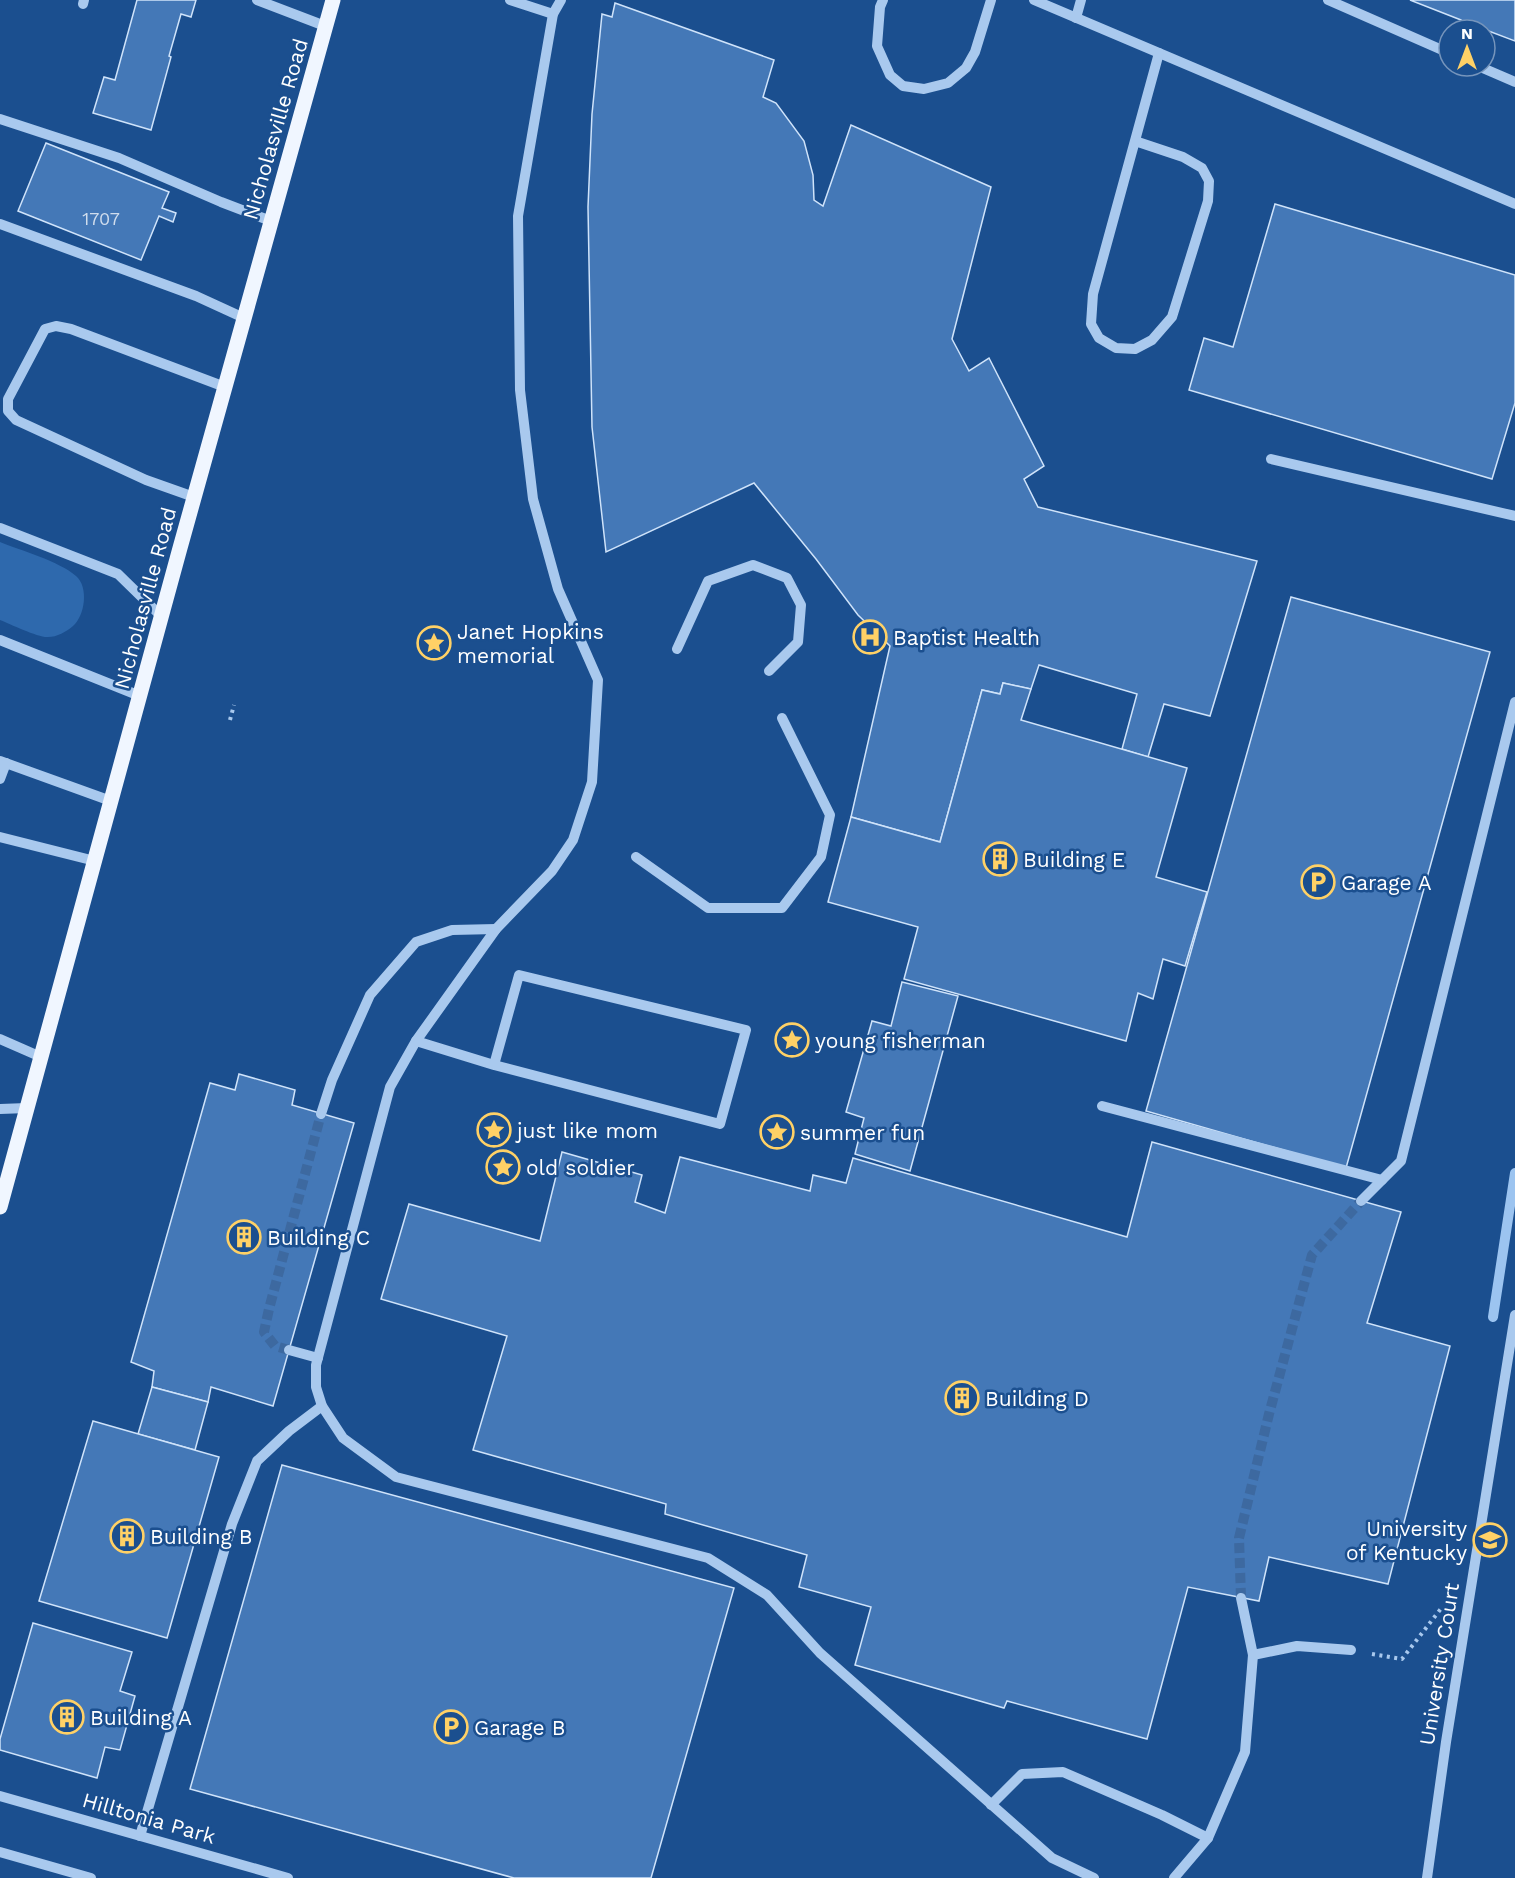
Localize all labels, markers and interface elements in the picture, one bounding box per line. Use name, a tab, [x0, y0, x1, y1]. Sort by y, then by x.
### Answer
north arrow	[1437, 18, 1497, 78]
text: N	[1461, 24, 1473, 43]
street label: Nicholasville Road	[237, 35, 313, 223]
house number: 1707	[82, 208, 120, 229]
street label: Nicholasville Road	[109, 504, 181, 692]
place label: Janet Hopkins memorial	[457, 619, 604, 668]
hospital icon: Baptist Health	[852, 619, 888, 655]
place icon: Janet Hopkins memorial	[416, 625, 452, 661]
place label: Baptist Health	[893, 625, 1040, 650]
building icon: Building E	[982, 841, 1018, 877]
place label: Building E	[1023, 847, 1125, 872]
parking icon: Garage A	[1300, 864, 1336, 900]
place label: Garage A	[1341, 870, 1432, 895]
place icon: young fisherman	[774, 1022, 810, 1058]
place label: young fisherman	[815, 1028, 986, 1053]
place icon: just like mom	[476, 1112, 512, 1148]
place icon: summer fun	[759, 1114, 795, 1150]
place label: just like mom	[515, 1118, 658, 1143]
place label: summer fun	[800, 1120, 925, 1145]
place icon: old soldier	[485, 1149, 521, 1185]
place label: old soldier	[526, 1155, 635, 1180]
building icon: Building C	[226, 1219, 262, 1255]
place label: Building C	[267, 1225, 370, 1250]
building icon: Building D	[944, 1380, 980, 1416]
place label: Building D	[985, 1386, 1089, 1411]
place label: University of Kentucky	[1346, 1516, 1467, 1565]
building icon: Building B	[109, 1518, 145, 1554]
school or university icon: University of Kentucky	[1472, 1522, 1508, 1558]
place label: Building B	[150, 1524, 252, 1549]
street label: University Court	[1414, 1581, 1464, 1747]
building icon: Building A	[49, 1699, 85, 1735]
place label: Building A	[90, 1705, 192, 1730]
parking icon: Garage B	[433, 1709, 469, 1745]
place label: Garage B	[474, 1715, 565, 1740]
street label: Hilltonia Park	[80, 1787, 218, 1849]

